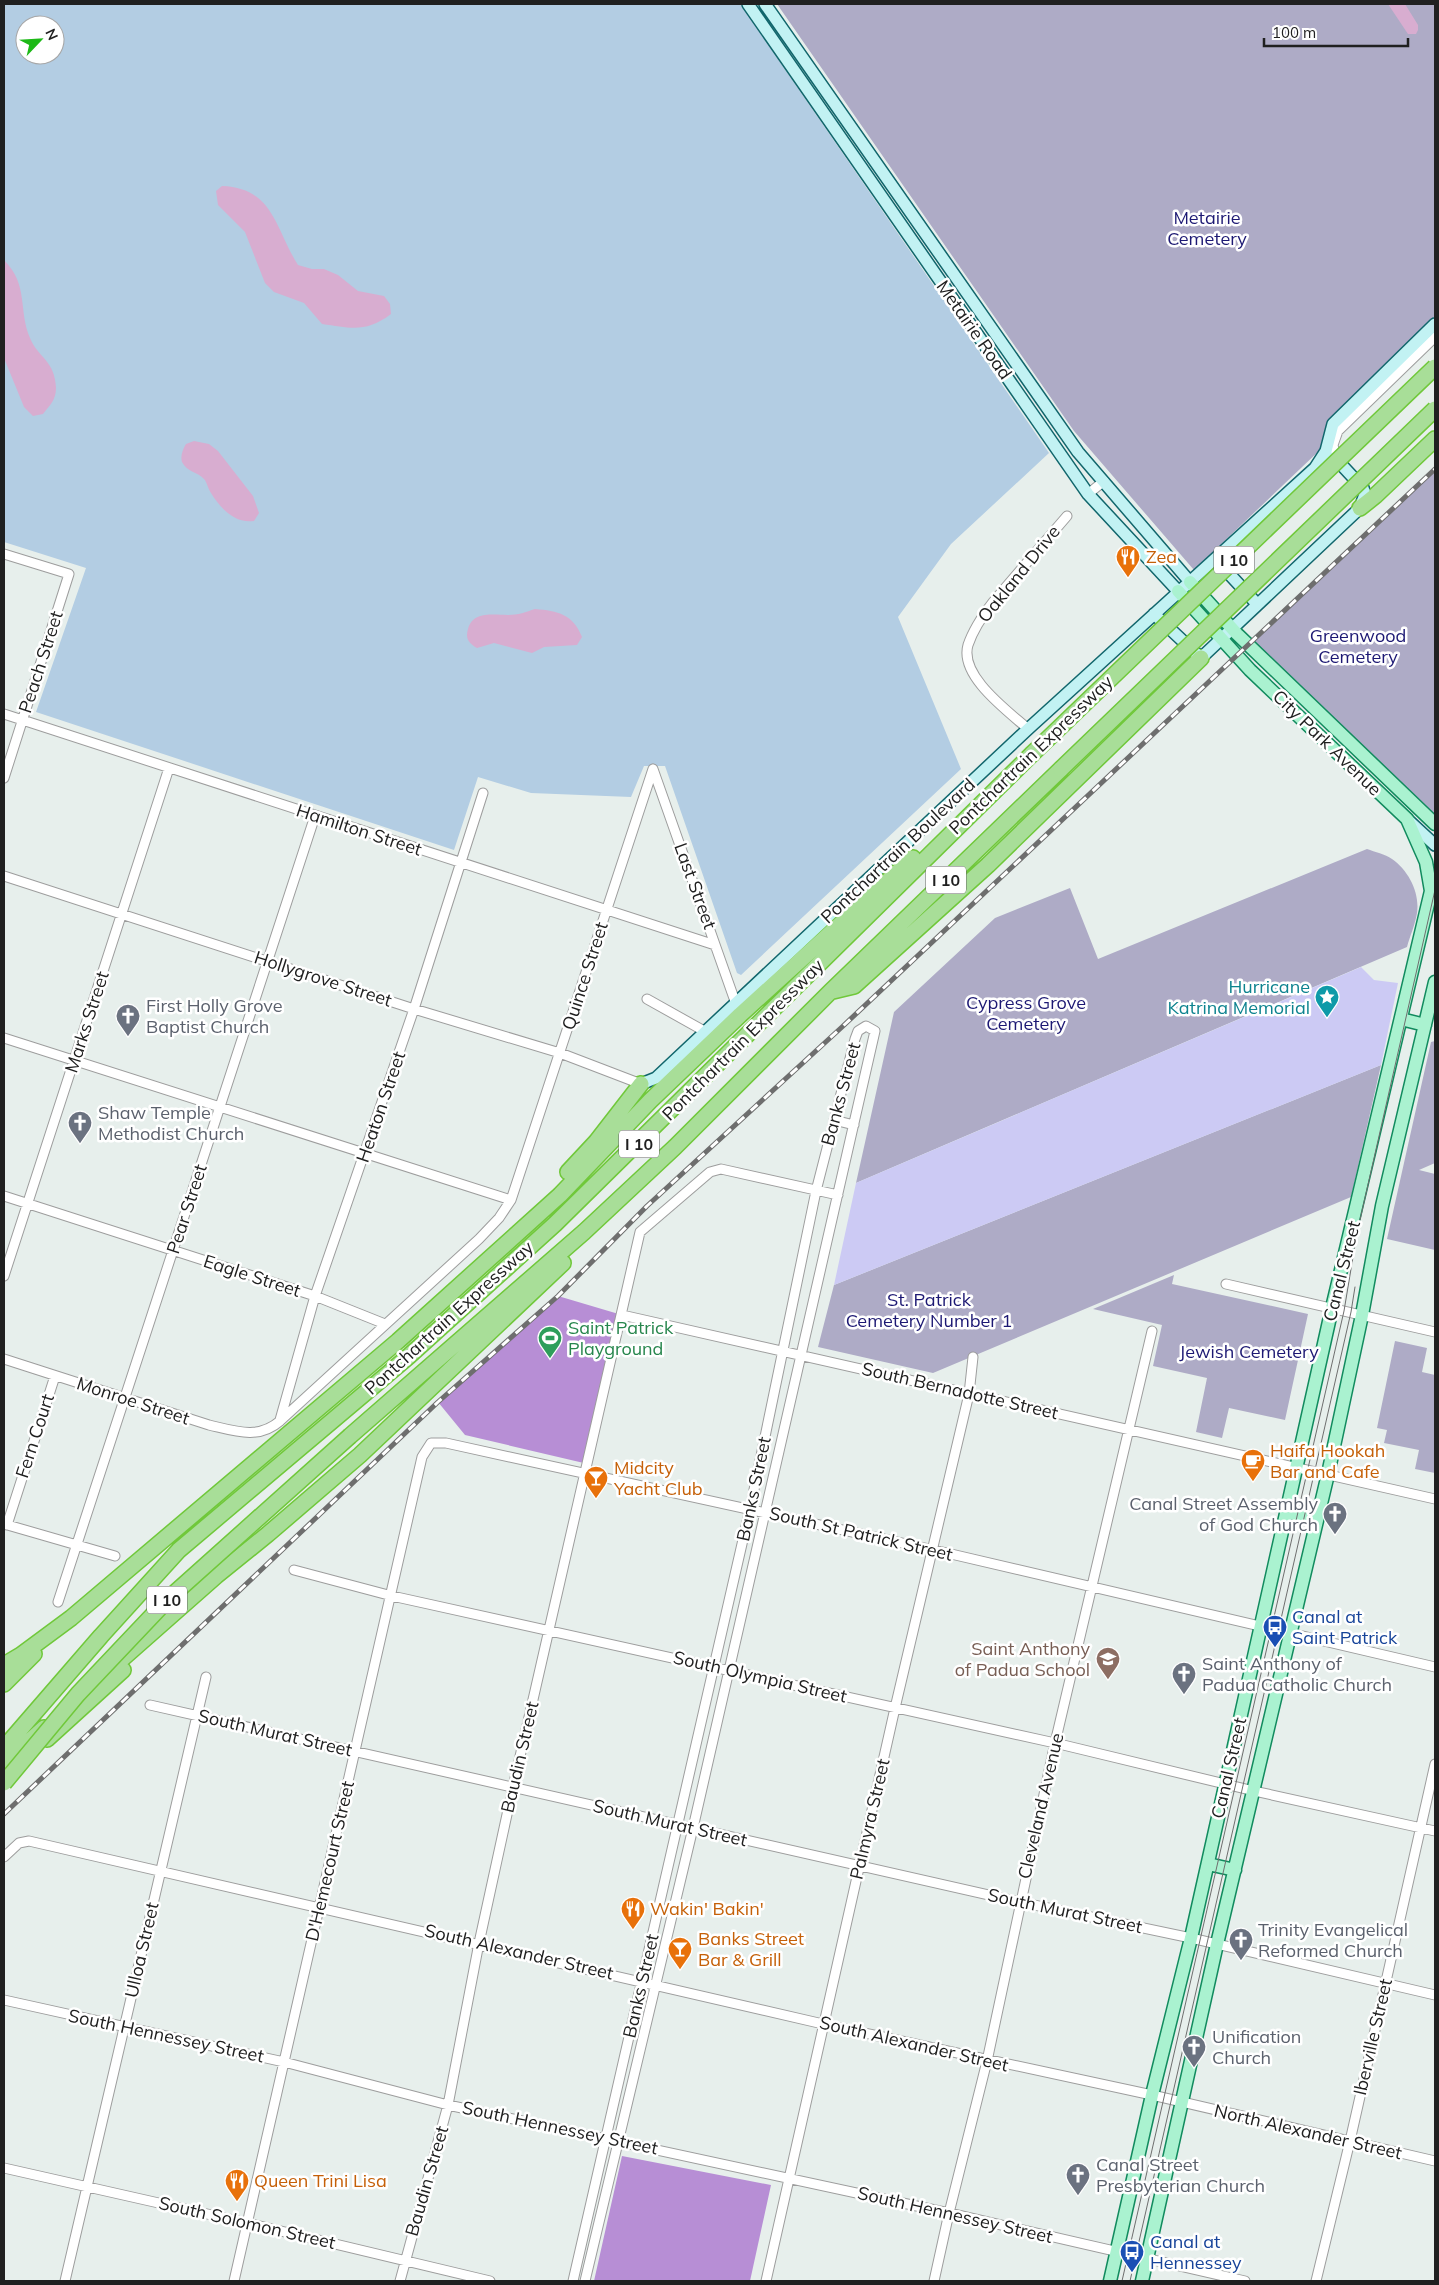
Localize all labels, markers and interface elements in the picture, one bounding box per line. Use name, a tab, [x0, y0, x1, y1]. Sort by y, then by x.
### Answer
north arrow	[15, 15, 65, 65]
scale bar	[1264, 15, 1408, 47]
text: 100 m	[1272, 23, 1316, 42]
text: N	[41, 26, 62, 43]
park label: Metairie Cemetery	[1167, 206, 1247, 250]
street label: Metairie Road	[932, 276, 1017, 384]
street label: Oakland Drive	[972, 520, 1065, 627]
restaurant icon: Zea	[1115, 544, 1141, 578]
place label: Zea	[1146, 545, 1177, 568]
road number: I 10	[1214, 546, 1254, 574]
street label: Peach Street	[13, 608, 68, 716]
park label: Greenwood Cemetery	[1310, 624, 1406, 668]
street label: Pontchartrain Expressway	[944, 670, 1118, 839]
street label: City Park Avenue	[1268, 685, 1387, 800]
street label: Pontchartrain Boulevard	[816, 773, 980, 928]
street label: Hamilton Street	[294, 798, 425, 861]
street label: Last Street	[669, 839, 722, 932]
road number: I 10	[926, 866, 966, 894]
street label: Quince Street	[556, 919, 613, 1033]
street label: Hollygrove Street	[252, 945, 395, 1012]
street label: Pontchartrain Expressway	[657, 954, 829, 1125]
street label: Marks Street	[59, 968, 114, 1075]
place label: Hurricane Katrina Memorial	[1167, 975, 1310, 1019]
place icon: Hurricane Katrina Memorial	[1314, 984, 1340, 1018]
park label: Cypress Grove Cemetery	[966, 991, 1086, 1035]
place label: First Holly Grove Baptist Church	[146, 994, 283, 1038]
church icon: First Holly Grove Baptist Church	[115, 1003, 141, 1037]
street label: Banks Street	[816, 1040, 865, 1148]
street label: Heaton Street	[351, 1048, 410, 1165]
place label: Shaw Temple Methodist Church	[98, 1101, 244, 1145]
church icon: Shaw Temple Methodist Church	[67, 1110, 93, 1144]
road number: I 10	[619, 1130, 659, 1158]
street label: Pear Street	[161, 1161, 212, 1257]
street label: Canal Street	[1318, 1218, 1365, 1324]
street label: Pontchartrain Expressway	[359, 1235, 538, 1400]
street label: Eagle Street	[201, 1249, 304, 1302]
park label: St. Patrick Cemetery Number 1	[846, 1288, 1012, 1332]
place label: Saint Patrick Playground	[568, 1316, 674, 1360]
sports icon: Saint Patrick Playground	[537, 1325, 563, 1359]
park label: Jewish Cemetery	[1179, 1340, 1319, 1363]
street label: South Bernadotte Street	[860, 1357, 1061, 1424]
street label: Monroe Street	[74, 1371, 192, 1430]
street label: Fern Court	[10, 1391, 59, 1481]
street label: Banks Street	[731, 1435, 776, 1543]
place label: Haifa Hookah Bar and Cafe	[1270, 1439, 1385, 1483]
cafe icon: Haifa Hookah Bar and Cafe	[1240, 1448, 1266, 1482]
place label: Midcity Yacht Club	[613, 1456, 703, 1500]
bar icon: Midcity Yacht Club	[583, 1465, 609, 1499]
place label: Canal Street Assembly of God Church	[1129, 1492, 1318, 1536]
street label: South St Patrick Street	[767, 1501, 955, 1566]
church icon: Canal Street Assembly of God Church	[1322, 1501, 1348, 1535]
road number: I 10	[147, 1586, 187, 1614]
place label: Canal at Saint Patrick	[1292, 1605, 1398, 1649]
bus stop icon: Canal at Saint Patrick	[1262, 1614, 1288, 1648]
place label: Saint Anthony of Padua School	[955, 1637, 1090, 1681]
street label: South Olympia Street	[671, 1645, 849, 1708]
school or university icon: Saint Anthony of Padua School	[1095, 1646, 1121, 1680]
place label: Saint Anthony of Padua Catholic Church	[1202, 1652, 1392, 1696]
church icon: Saint Anthony of Padua Catholic Church	[1171, 1661, 1197, 1695]
street label: Baudin Street	[496, 1699, 543, 1815]
street label: South Murat Street	[196, 1704, 354, 1761]
street label: Canal Street	[1206, 1715, 1251, 1821]
street label: Cleveland Avenue	[1013, 1731, 1069, 1881]
street label: Palmyra Street	[844, 1756, 895, 1882]
street label: D'Hemecourt Street	[300, 1779, 359, 1943]
street label: South Murat Street	[591, 1794, 749, 1851]
street label: South Murat Street	[986, 1883, 1144, 1938]
restaurant icon: Wakin' Bakin'	[620, 1896, 646, 1930]
place label: Wakin' Bakin'	[650, 1897, 764, 1920]
street label: Ulloa Street	[119, 1900, 164, 2000]
place label: Trinity Evangelical Reformed Church	[1258, 1918, 1408, 1962]
street label: South Alexander Street	[422, 1919, 616, 1984]
place label: Banks Street Bar & Grill	[698, 1927, 804, 1971]
church icon: Trinity Evangelical Reformed Church	[1228, 1927, 1254, 1961]
street label: Banks Street	[617, 1932, 664, 2040]
bar icon: Banks Street Bar & Grill	[667, 1936, 693, 1970]
street label: Iberville Street	[1348, 1976, 1397, 2097]
street label: South Hennessey Street	[66, 2004, 266, 2067]
street label: South Alexander Street	[817, 2011, 1011, 2076]
place label: Unification Church	[1212, 2025, 1301, 2069]
church icon: Unification Church	[1181, 2034, 1207, 2068]
street label: South Hennessey Street	[460, 2096, 660, 2159]
street label: North Alexander Street	[1212, 2099, 1404, 2164]
street label: Baudin Street	[400, 2123, 453, 2239]
place label: Canal Street Presbyterian Church	[1096, 2153, 1265, 2197]
church icon: Canal Street Presbyterian Church	[1065, 2162, 1091, 2196]
restaurant icon: Queen Trini Lisa	[224, 2168, 250, 2202]
place label: Queen Trini Lisa	[254, 2169, 387, 2192]
street label: South Hennessey Street	[855, 2181, 1055, 2248]
street label: South Solomon Street	[157, 2191, 338, 2254]
place label: Canal at Hennessey	[1150, 2230, 1242, 2274]
bus stop icon: Canal at Hennessey	[1119, 2239, 1145, 2273]

